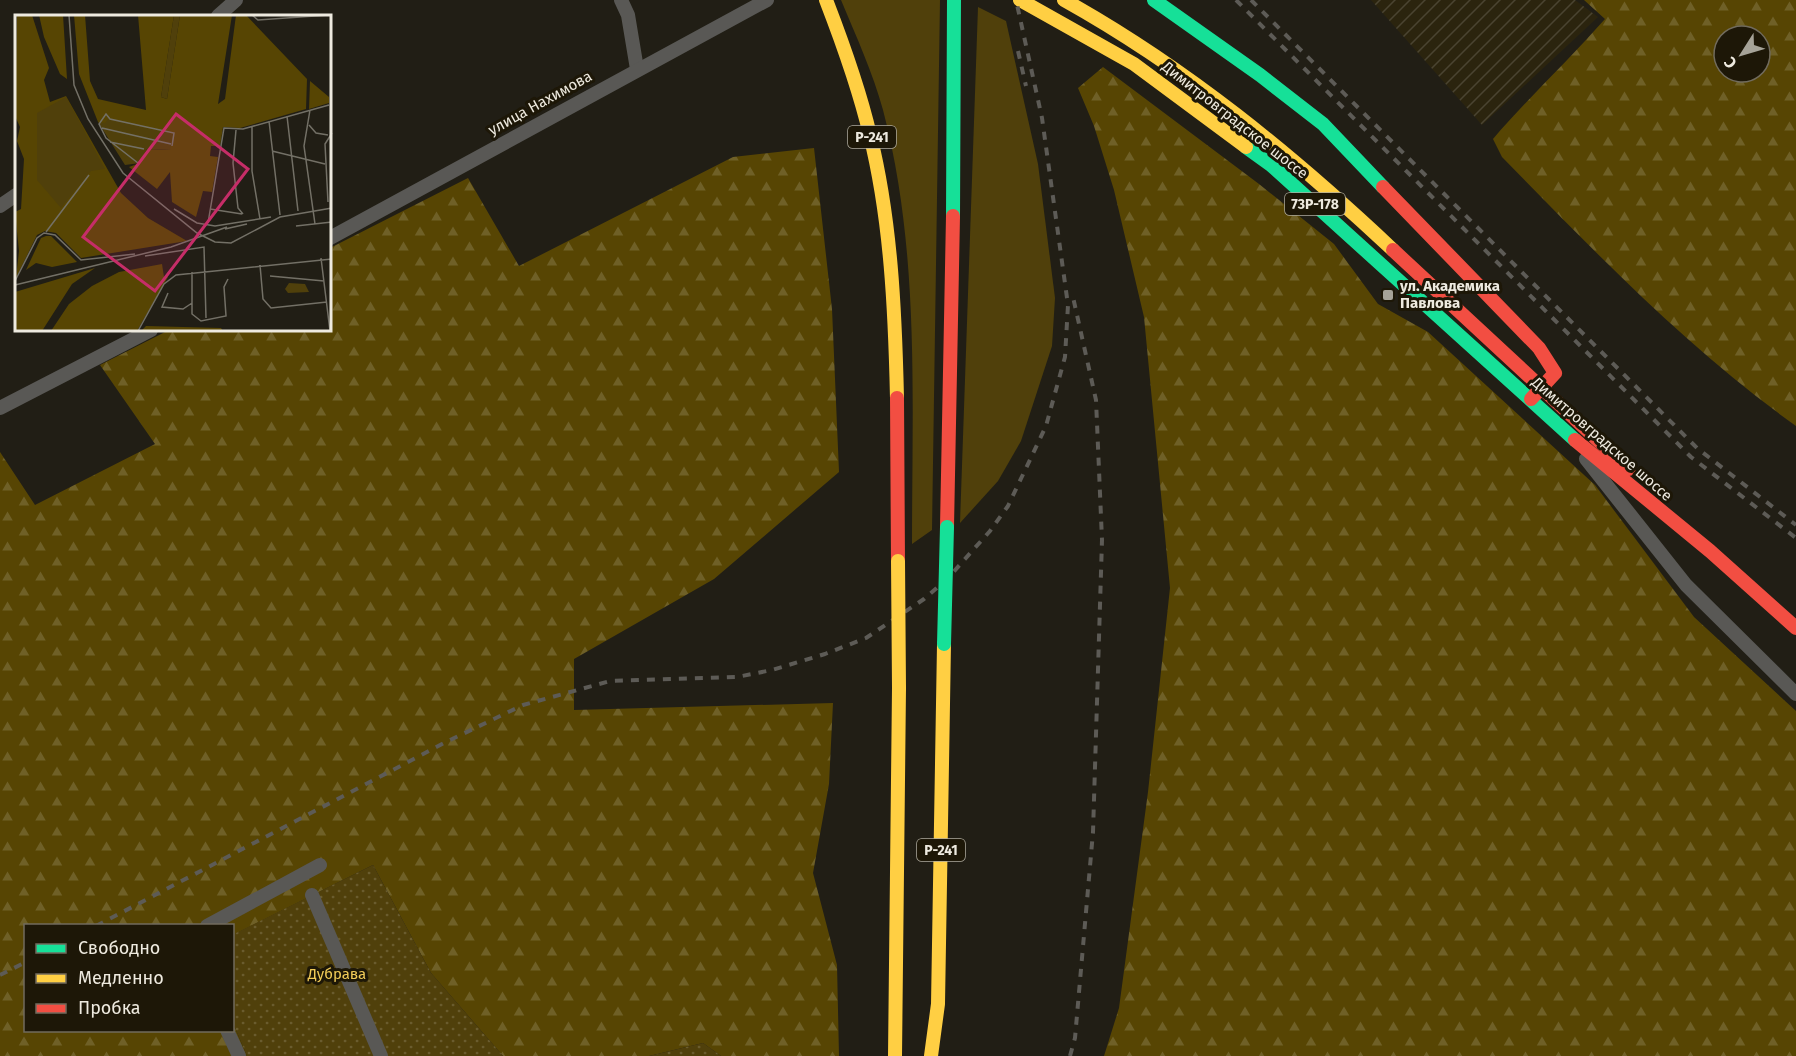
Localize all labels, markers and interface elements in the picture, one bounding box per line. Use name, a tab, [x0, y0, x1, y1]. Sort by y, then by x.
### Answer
inset map	[15, 15, 332, 332]
north arrow	[1712, 24, 1772, 84]
text: С	[1720, 53, 1741, 72]
street label: Димитровградское шоссе	[1158, 57, 1312, 183]
street label: улица Нахимова	[485, 67, 595, 139]
road number: Р-241	[848, 126, 896, 148]
road number: 73Р-178	[1285, 193, 1345, 215]
place label: ул. Академика Павлова	[1399, 277, 1500, 312]
marker: ул. Академика Павлова	[1381, 288, 1395, 302]
street label: Димитровградское шоссе	[1527, 372, 1676, 505]
road number: Р-241	[917, 839, 965, 861]
legend	[24, 924, 234, 1032]
text: Свободно	[78, 937, 160, 959]
park label: Дубрава	[307, 965, 366, 983]
text: Медленно	[78, 967, 164, 989]
text: Пробка	[78, 997, 141, 1019]

